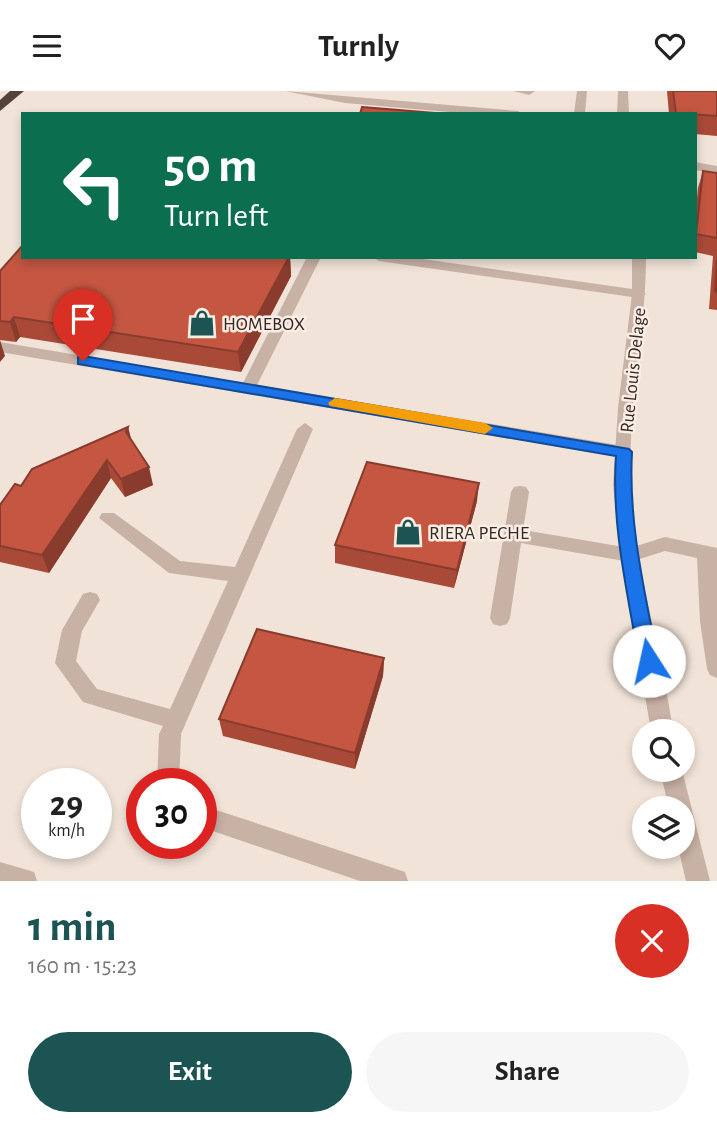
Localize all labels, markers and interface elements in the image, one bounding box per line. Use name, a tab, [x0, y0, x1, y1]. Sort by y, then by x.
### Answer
icon: menu	[28, 27, 66, 65]
icon: heart	[651, 27, 689, 65]
text: Turnly	[318, 30, 399, 62]
icon: left	[49, 140, 140, 231]
text: 50 m	[164, 142, 258, 191]
text: Turn left	[164, 200, 268, 232]
pin	[53, 289, 113, 361]
icon: arrive	[64, 300, 102, 338]
street label: Rue Louis Delage	[617, 307, 650, 434]
shop icon: HOMEBOX	[187, 308, 217, 338]
place label: HOMEBOX	[223, 315, 305, 334]
shop icon: RIERA PECHE	[393, 517, 423, 547]
place label: RIERA PECHE	[429, 524, 529, 543]
position arrow	[612, 624, 686, 698]
map controls	[632, 719, 695, 859]
button: search	[632, 719, 695, 782]
speed limit sign: 30	[126, 768, 217, 859]
text: 29	[50, 787, 83, 822]
button: layers	[632, 796, 695, 859]
text: km/h	[48, 822, 85, 840]
button: close	[615, 904, 689, 978]
text: 1 min	[28, 906, 117, 948]
text: 160 m · 15:23	[28, 955, 137, 978]
button: Exit	[28, 1032, 352, 1112]
button: Share	[366, 1032, 689, 1112]

